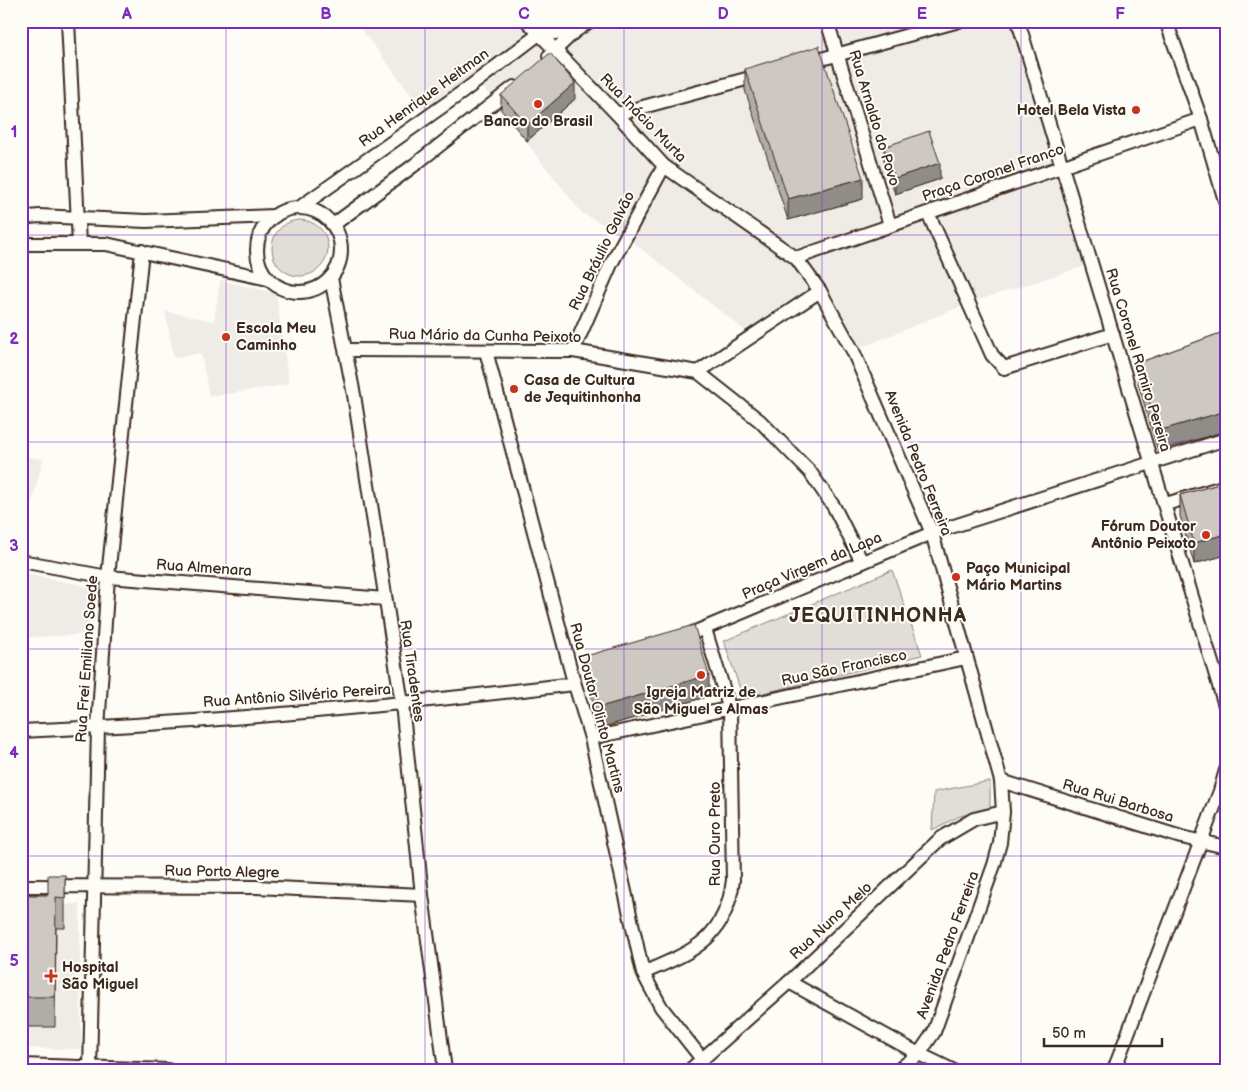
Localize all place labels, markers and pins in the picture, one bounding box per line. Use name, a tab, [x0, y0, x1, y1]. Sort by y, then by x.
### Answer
marker: Banco do Brasil	[532, 98, 544, 110]
place label: Hotel Bela Vista	[1017, 101, 1126, 120]
marker: Hotel Bela Vista	[1130, 104, 1142, 116]
place label: Banco do Brasil	[483, 112, 593, 131]
place label: Escola Meu Caminho	[236, 319, 316, 355]
marker: Escola Meu Caminho	[220, 331, 232, 343]
place label: Casa de Cultura de Jequitinhonha	[524, 371, 641, 407]
marker: Casa de Cultura de Jequitinhonha	[508, 383, 520, 395]
place label: Fórum Doutor Antônio Peixoto	[1090, 517, 1197, 553]
marker: Fórum Doutor Antônio Peixoto	[1200, 529, 1212, 541]
place label: Paço Municipal Mário Martins	[966, 559, 1070, 595]
marker: Paço Municipal Mário Martins	[950, 571, 962, 583]
marker: Igreja Matriz de São Miguel e Almas	[695, 669, 707, 681]
place label: Igreja Matriz de São Miguel e Almas	[634, 683, 768, 719]
place label: Hospital São Miguel	[62, 958, 138, 994]
marker: Hospital São Miguel	[44, 969, 58, 983]

